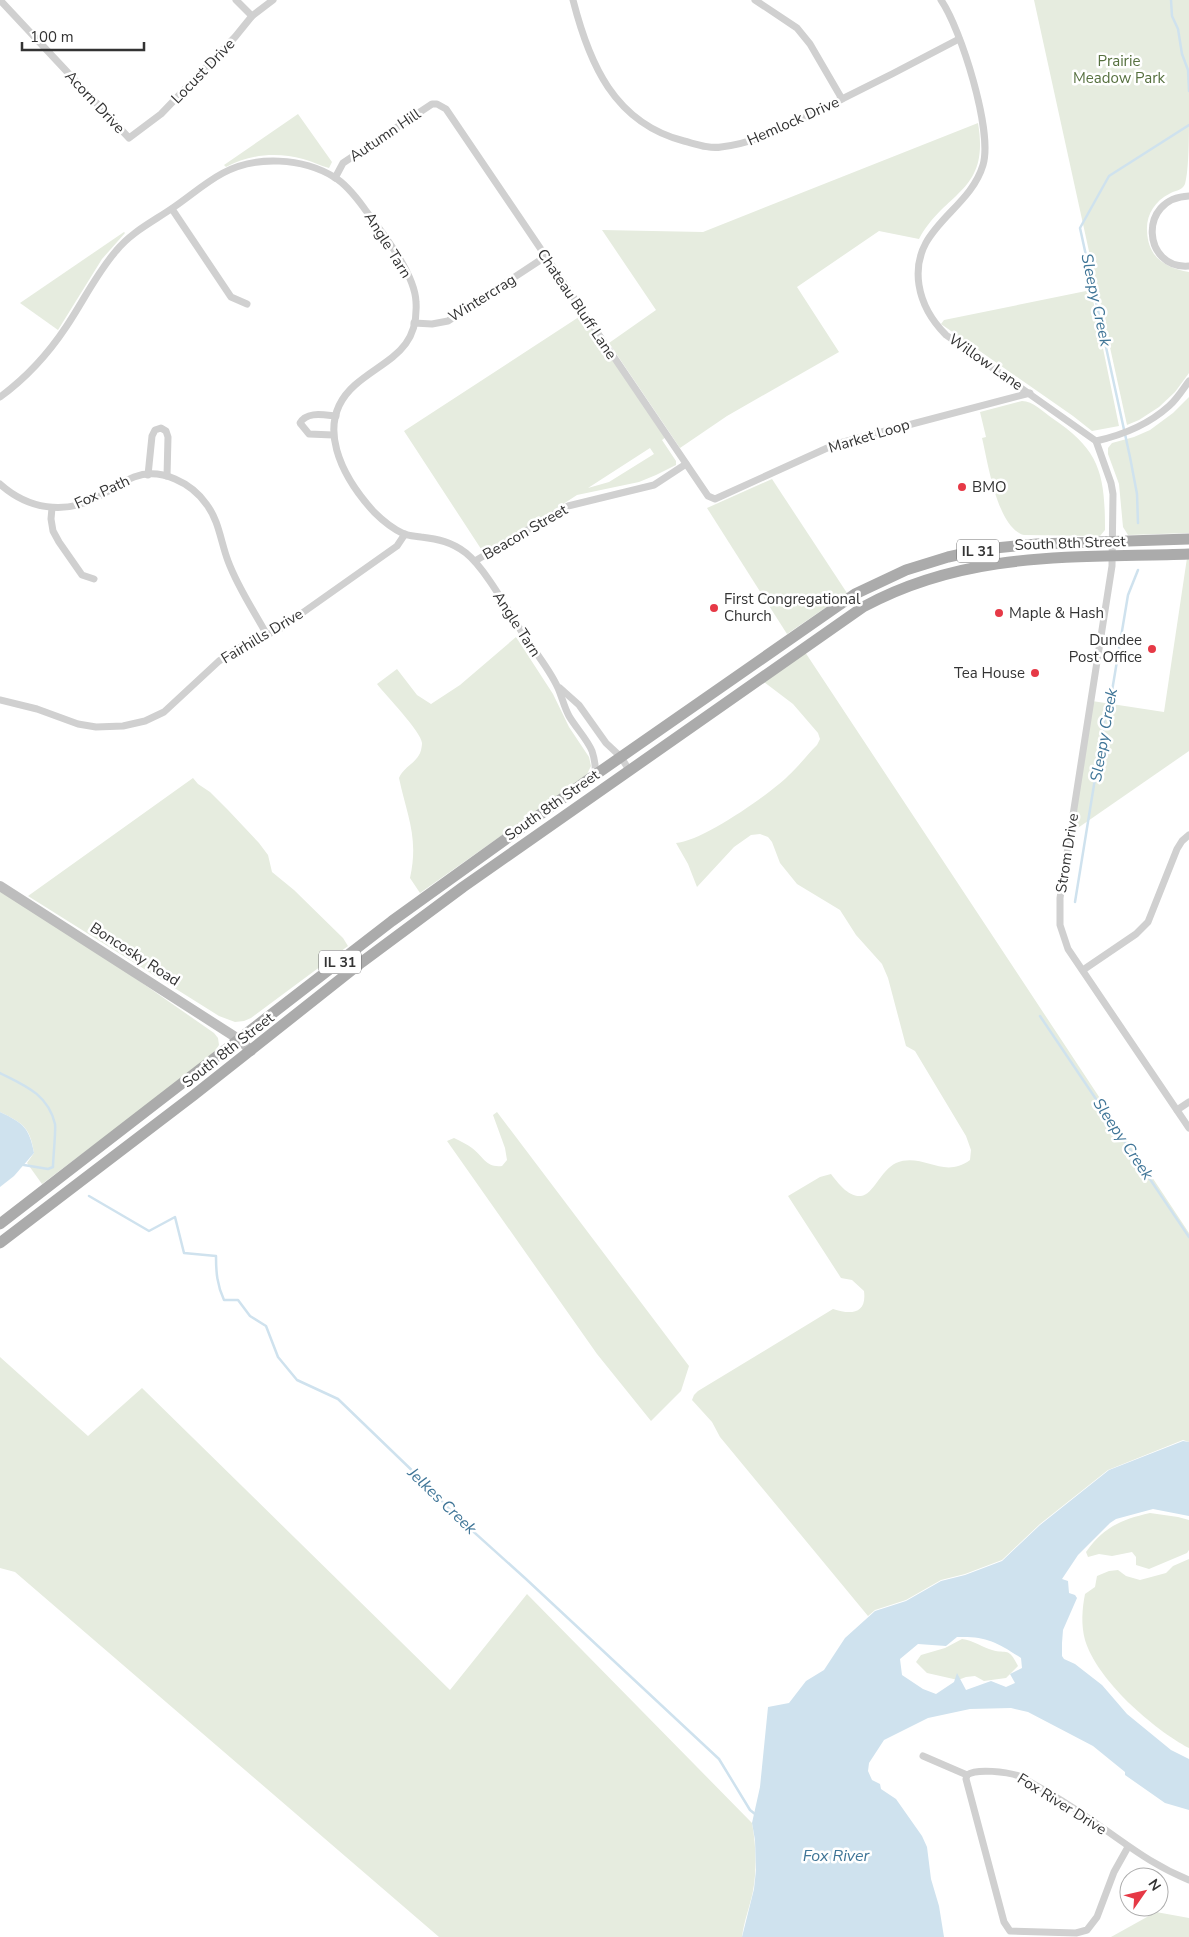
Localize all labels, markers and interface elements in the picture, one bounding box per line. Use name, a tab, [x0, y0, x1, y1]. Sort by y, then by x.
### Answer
scale bar	[22, 20, 145, 52]
text: 100 m	[30, 27, 74, 47]
street label: Locust Drive	[167, 34, 239, 108]
park label: Prairie Meadow Park	[1073, 51, 1166, 88]
street label: Acorn Drive	[61, 66, 129, 138]
street label: Hemlock Drive	[744, 92, 842, 150]
street label: Autumn Hill	[345, 103, 425, 166]
street label: Angle Tarn	[360, 208, 416, 282]
street label: Chateau Bluff Lane	[533, 245, 621, 363]
water label: Sleepy Creek	[1075, 252, 1117, 349]
street label: Wintercrag	[445, 269, 519, 327]
street label: Willow Lane	[945, 329, 1027, 395]
street label: Market Loop	[826, 414, 912, 458]
street label: Fox Path	[71, 471, 133, 513]
place label: BMO	[972, 477, 1006, 497]
marker: BMO	[956, 481, 968, 493]
street label: Beacon Street	[479, 499, 572, 564]
street label: South 8th Street	[1014, 531, 1127, 555]
road number: IL 31	[957, 540, 999, 562]
street label: Angle Tarn	[488, 587, 546, 661]
place label: First Congregational Church	[724, 589, 861, 626]
marker: First Congregational Church	[708, 602, 720, 614]
place label: Maple & Hash	[1009, 603, 1104, 623]
street label: Fairhills Drive	[217, 604, 307, 668]
marker: Maple & Hash	[993, 607, 1005, 619]
place label: Dundee Post Office	[1069, 630, 1142, 667]
marker: Dundee Post Office	[1146, 643, 1158, 655]
place label: Tea House	[954, 663, 1025, 683]
marker: Tea House	[1029, 667, 1041, 679]
water label: Sleepy Creek	[1085, 686, 1123, 783]
street label: South 8th Street	[501, 765, 604, 845]
street label: Strom Drive	[1051, 812, 1083, 894]
street label: Boncosky Road	[86, 918, 184, 990]
road number: IL 31	[319, 950, 361, 974]
street label: South 8th Street	[178, 1007, 279, 1092]
water label: Sleepy Creek	[1087, 1094, 1159, 1185]
water label: Jelkes Creek	[402, 1462, 482, 1540]
street label: Fox River Drive	[1014, 1769, 1110, 1839]
water label: Fox River	[803, 1845, 871, 1867]
north arrow	[1119, 1867, 1169, 1917]
text: N	[1144, 1875, 1165, 1895]

